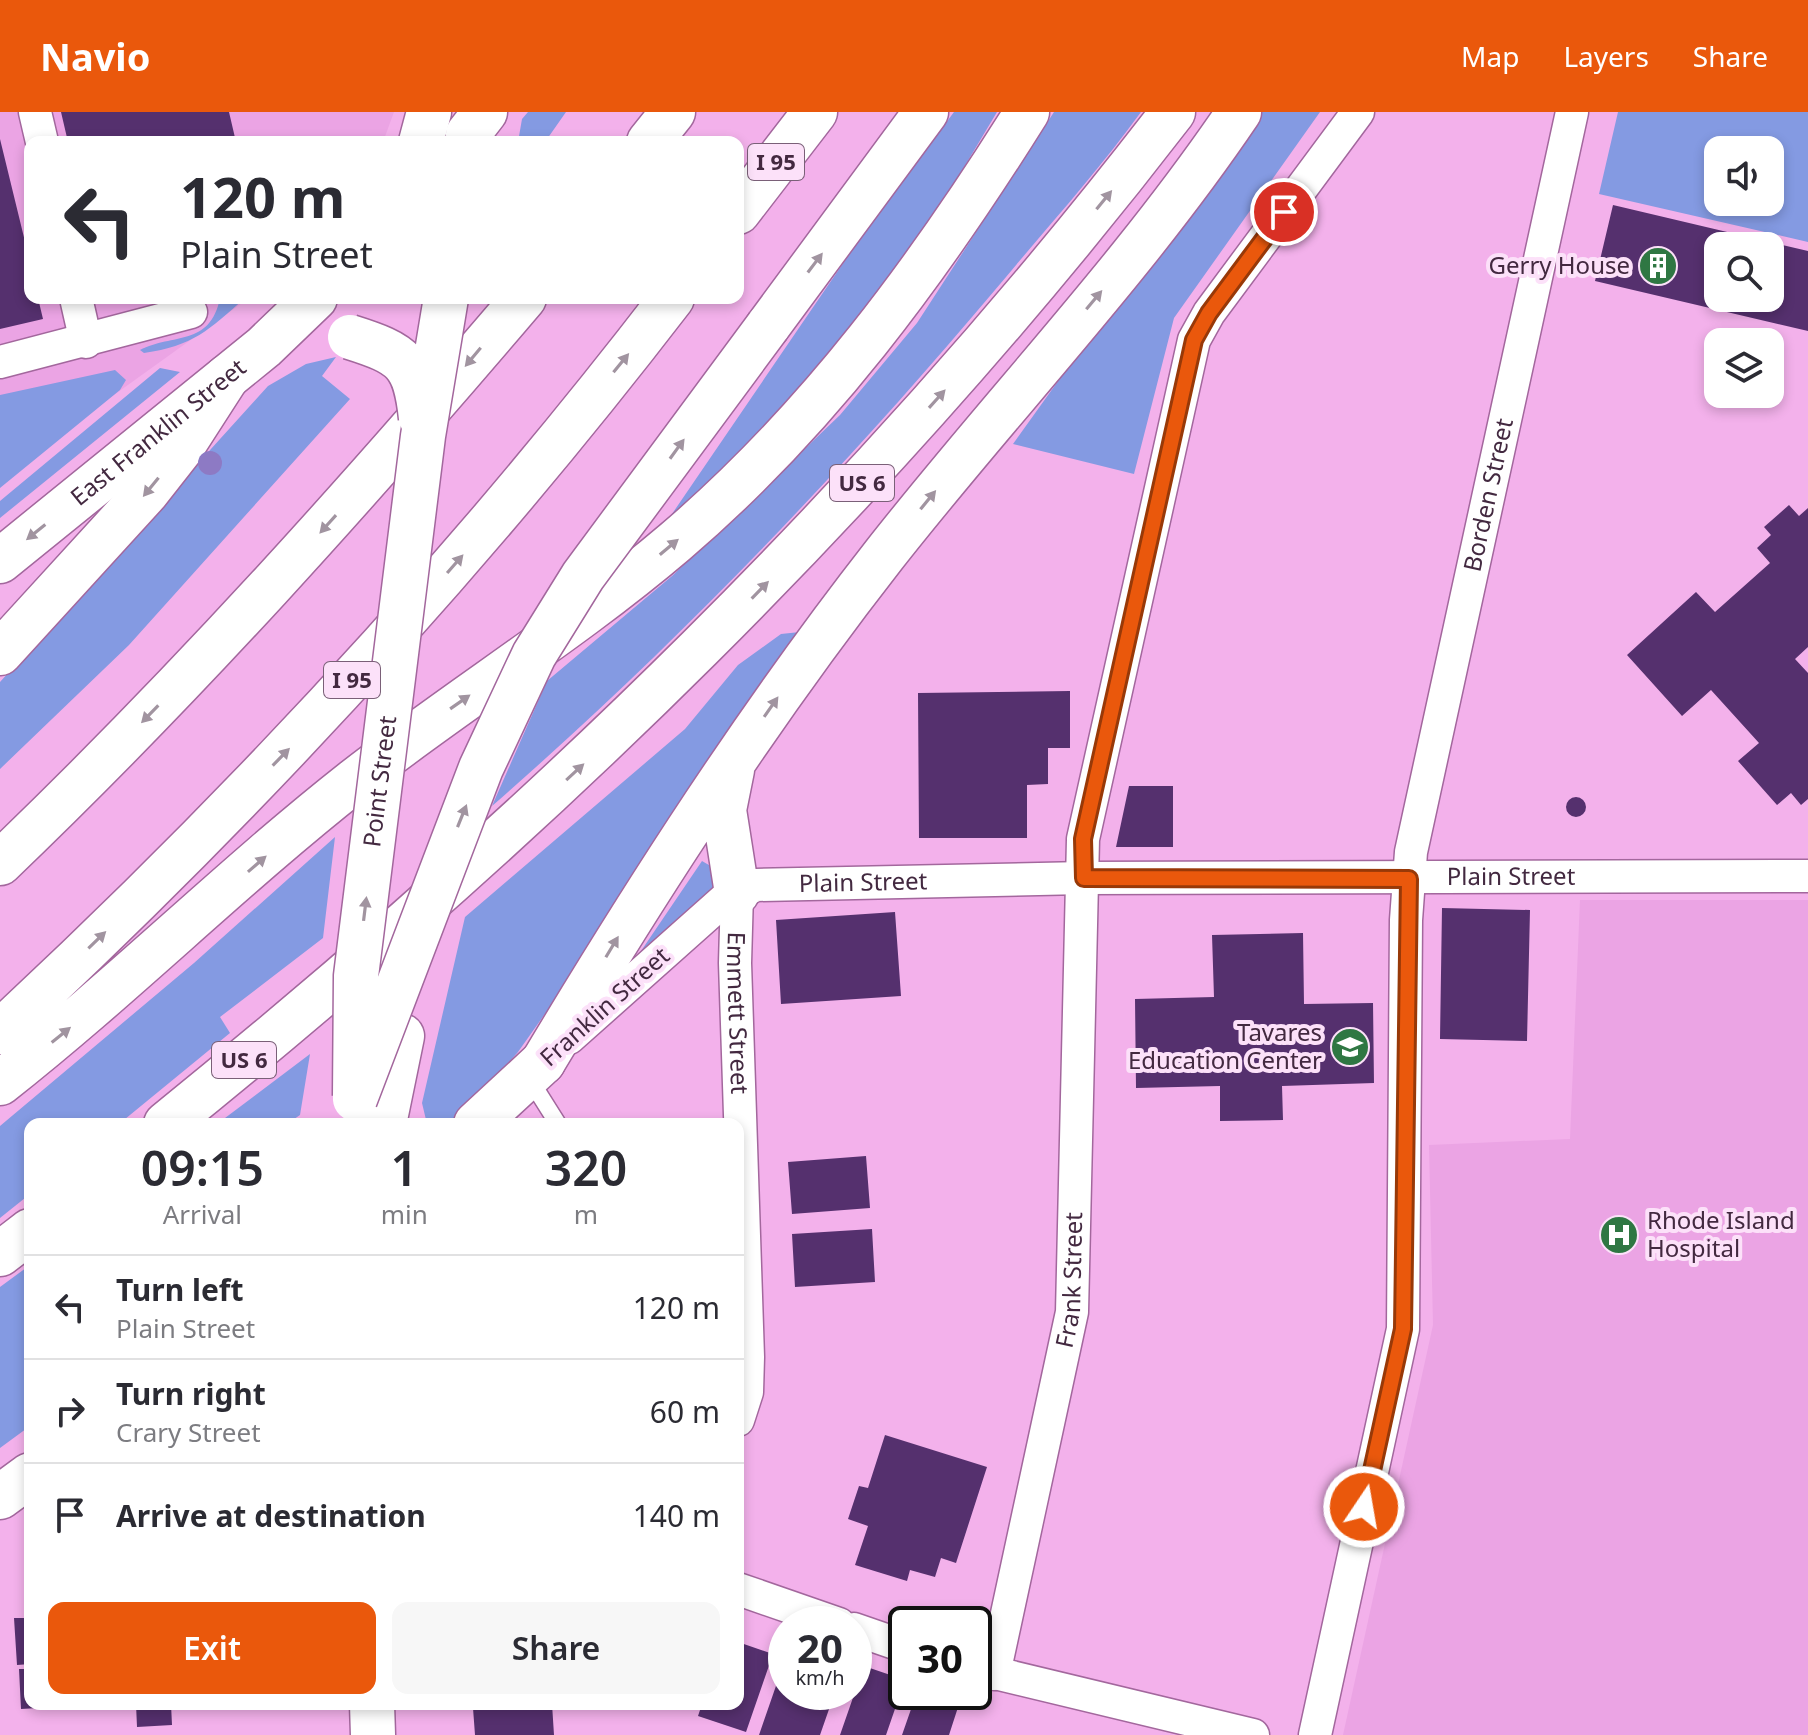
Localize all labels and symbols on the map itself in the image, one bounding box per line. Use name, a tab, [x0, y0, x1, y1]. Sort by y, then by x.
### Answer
road number: I 95	[748, 144, 804, 180]
pin	[1250, 178, 1318, 246]
one-way arrow	[1095, 190, 1112, 210]
building icon: Gerry House	[1637, 245, 1679, 287]
place label: Gerry House	[1489, 248, 1630, 281]
one-way arrow	[806, 253, 822, 273]
one-way arrow	[1085, 290, 1102, 310]
one-way arrow	[465, 348, 483, 367]
street label: East Franklin Street	[63, 350, 252, 512]
one-way arrow	[612, 353, 629, 373]
one-way arrow	[928, 390, 946, 409]
street label: Borden Street	[1455, 415, 1520, 574]
one-way arrow	[669, 438, 684, 459]
road number: US 6	[830, 465, 894, 501]
one-way arrow	[143, 477, 160, 497]
one-way arrow	[919, 490, 936, 510]
one-way arrow	[320, 515, 338, 534]
one-way arrow	[26, 523, 46, 540]
one-way arrow	[659, 539, 679, 556]
one-way arrow	[446, 554, 464, 573]
one-way arrow	[751, 581, 769, 600]
road number: I 95	[324, 662, 380, 698]
one-way arrow	[450, 695, 471, 710]
one-way arrow	[763, 697, 778, 718]
one-way arrow	[142, 704, 160, 723]
street label: Point Street	[354, 713, 403, 849]
one-way arrow	[272, 747, 290, 766]
one-way arrow	[565, 763, 584, 781]
one-way arrow	[455, 804, 468, 828]
one-way arrow	[247, 856, 267, 873]
street label: Plain Street	[1447, 859, 1576, 892]
street label: Plain Street	[798, 863, 928, 899]
one-way arrow	[358, 896, 371, 921]
street label: Emmett Street	[720, 931, 757, 1095]
one-way arrow	[88, 932, 107, 950]
one-way arrow	[605, 936, 619, 958]
street label: Franklin Street	[532, 939, 676, 1073]
place label: Tavares Education Center	[1128, 1015, 1322, 1076]
school or university icon: Tavares Education Center	[1329, 1026, 1371, 1068]
one-way arrow	[51, 1027, 71, 1043]
road number: US 6	[212, 1042, 276, 1078]
place label: Rhode Island Hospital	[1647, 1203, 1795, 1264]
street label: Frank Street	[1047, 1211, 1089, 1351]
hospital icon: Rhode Island Hospital	[1598, 1214, 1640, 1256]
position arrow	[1322, 1465, 1406, 1549]
speed limit sign: 30	[888, 1606, 992, 1710]

